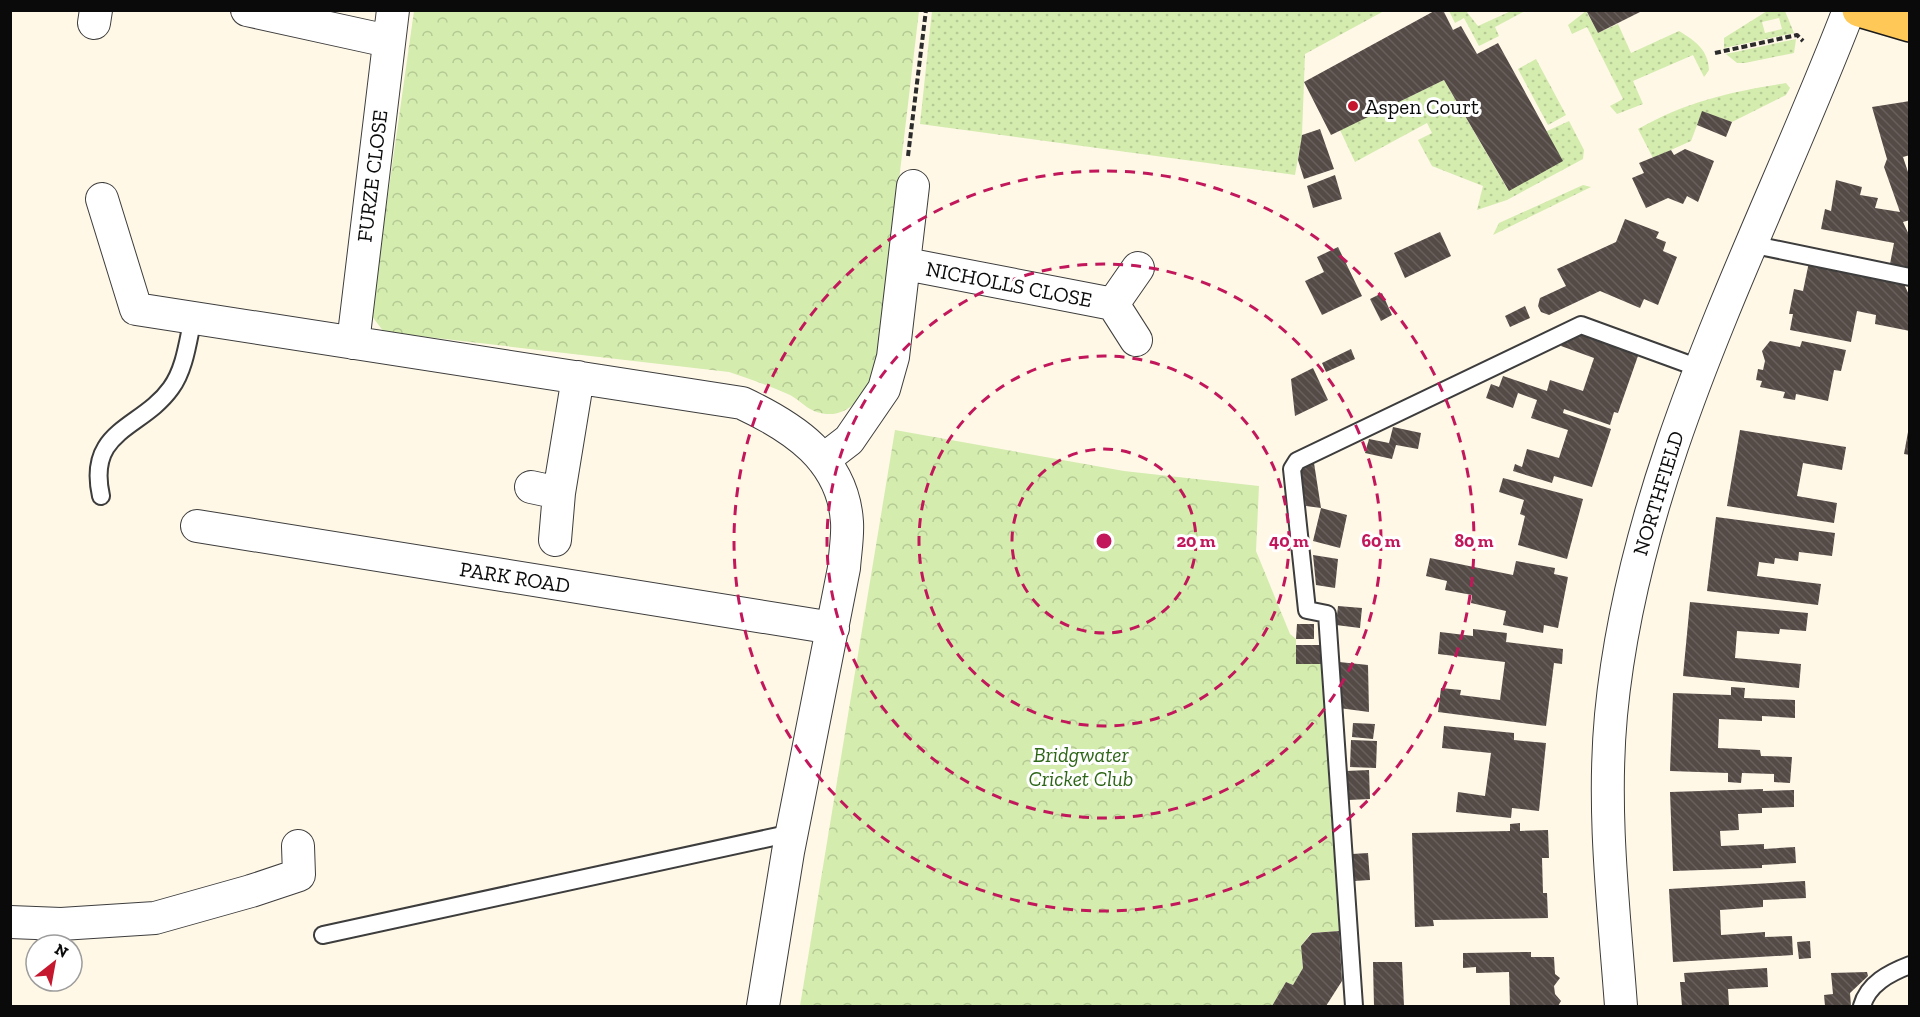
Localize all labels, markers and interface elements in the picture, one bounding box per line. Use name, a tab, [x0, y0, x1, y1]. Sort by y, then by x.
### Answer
place label: Aspen Court	[1365, 94, 1479, 119]
marker: Aspen Court	[1346, 99, 1360, 113]
street label: FURZE CLOSE	[351, 109, 393, 243]
street label: NICHOLLS CLOSE	[924, 256, 1094, 312]
street label: NORTHFIELD	[1627, 428, 1689, 558]
text: 20 m	[1176, 530, 1216, 552]
text: 40 m	[1269, 530, 1309, 552]
text: 60 m	[1361, 530, 1401, 552]
text: 80 m	[1454, 530, 1494, 552]
centre of rings	[1094, 531, 1114, 551]
street label: PARK ROAD	[458, 556, 572, 598]
park label: Bridgwater Cricket Club	[1029, 742, 1133, 791]
north arrow	[24, 933, 84, 993]
text: N	[51, 939, 72, 962]

